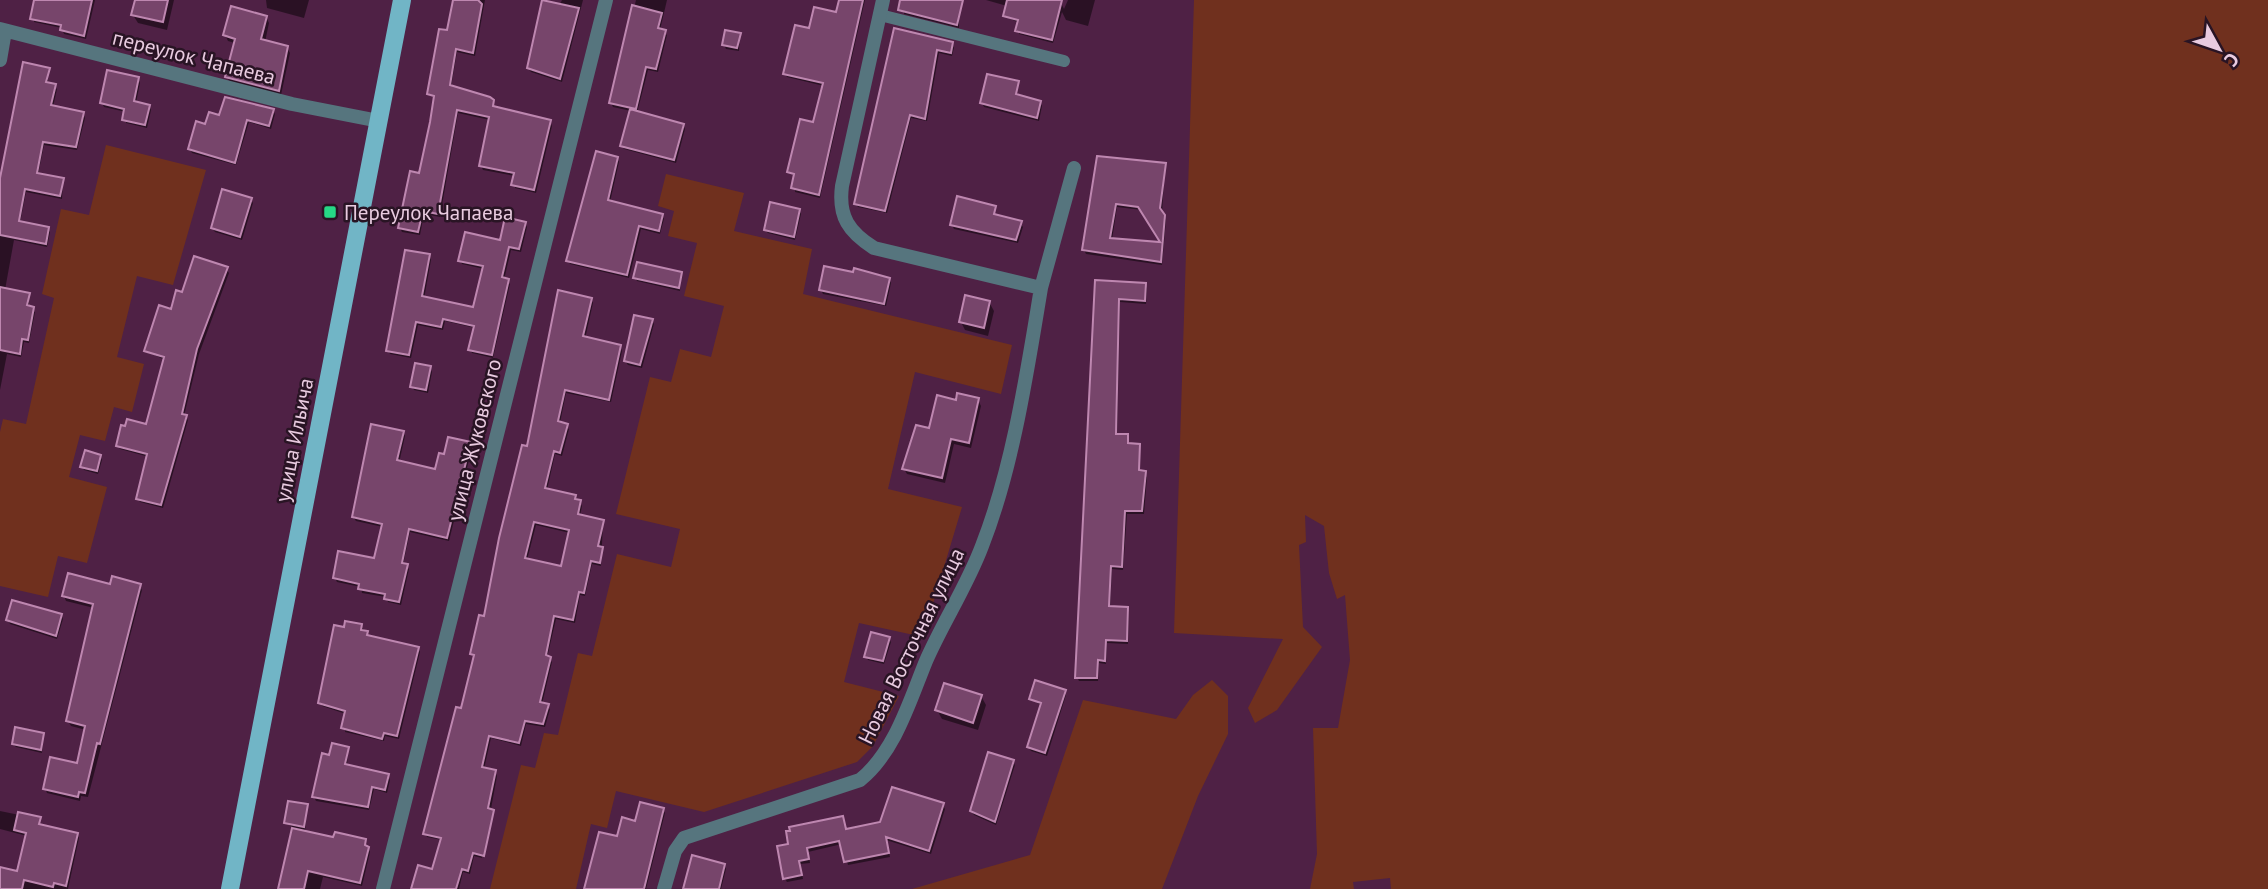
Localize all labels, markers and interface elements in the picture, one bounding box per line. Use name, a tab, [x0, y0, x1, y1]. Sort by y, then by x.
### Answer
north arrow	[2184, 14, 2254, 84]
street label: переулок Чапаева	[110, 24, 278, 90]
text: С	[2219, 48, 2245, 72]
place label: Переулок Чапаева	[344, 199, 513, 226]
marker: Переулок Чапаева	[322, 204, 338, 220]
street label: улица Жуковского	[441, 356, 507, 524]
street label: улица Ильича	[269, 376, 319, 504]
street label: Новая Восточная улица	[852, 544, 970, 748]

